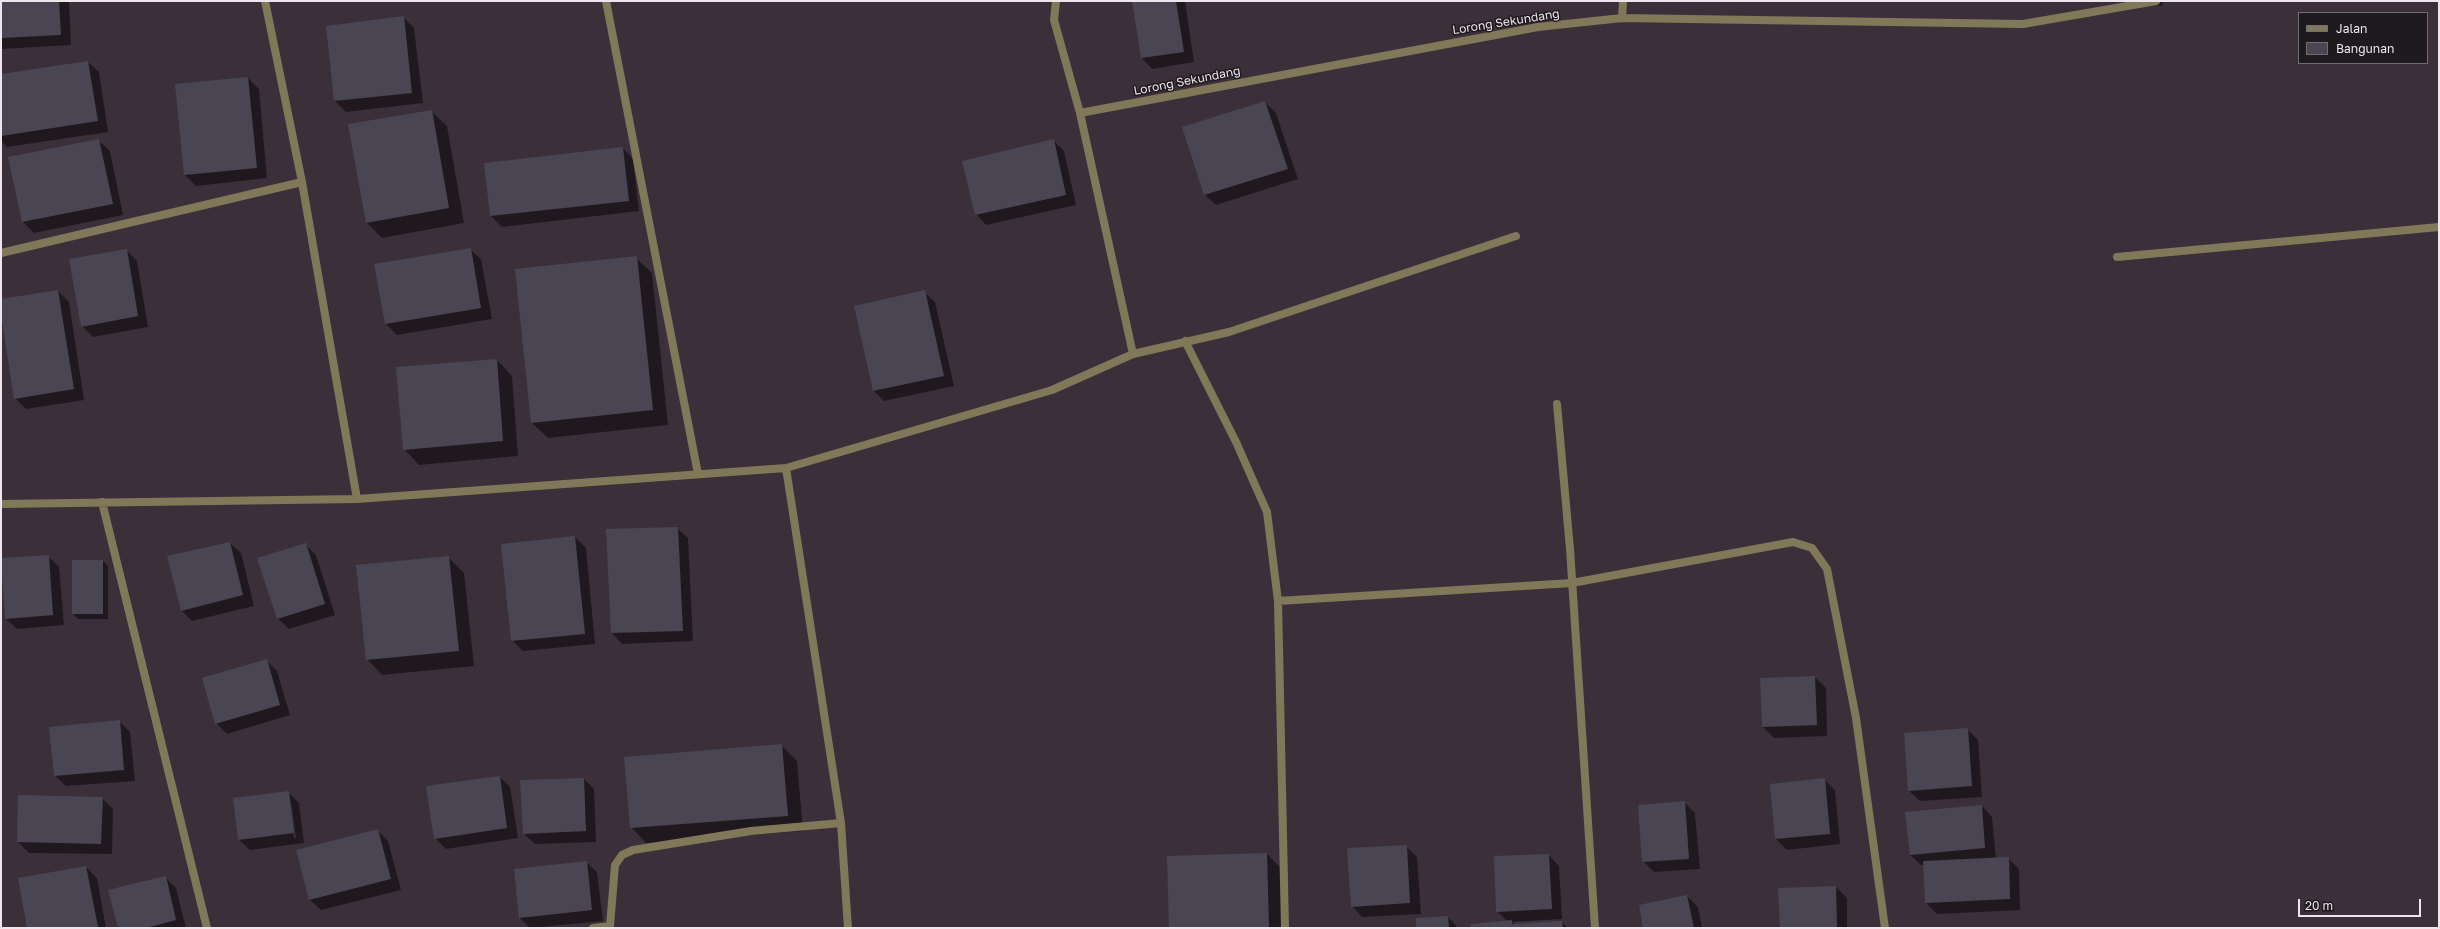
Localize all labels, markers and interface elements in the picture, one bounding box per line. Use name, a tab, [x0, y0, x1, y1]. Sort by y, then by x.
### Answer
street label: Lorong Sekundang	[1451, 6, 1561, 38]
legend	[2298, 12, 2428, 64]
text: Jalan	[2336, 21, 2367, 36]
text: Bangunan	[2336, 41, 2394, 56]
street label: Lorong Sekundang	[1132, 64, 1242, 98]
scale bar	[2300, 891, 2423, 917]
text: 20 m	[2305, 898, 2333, 913]

